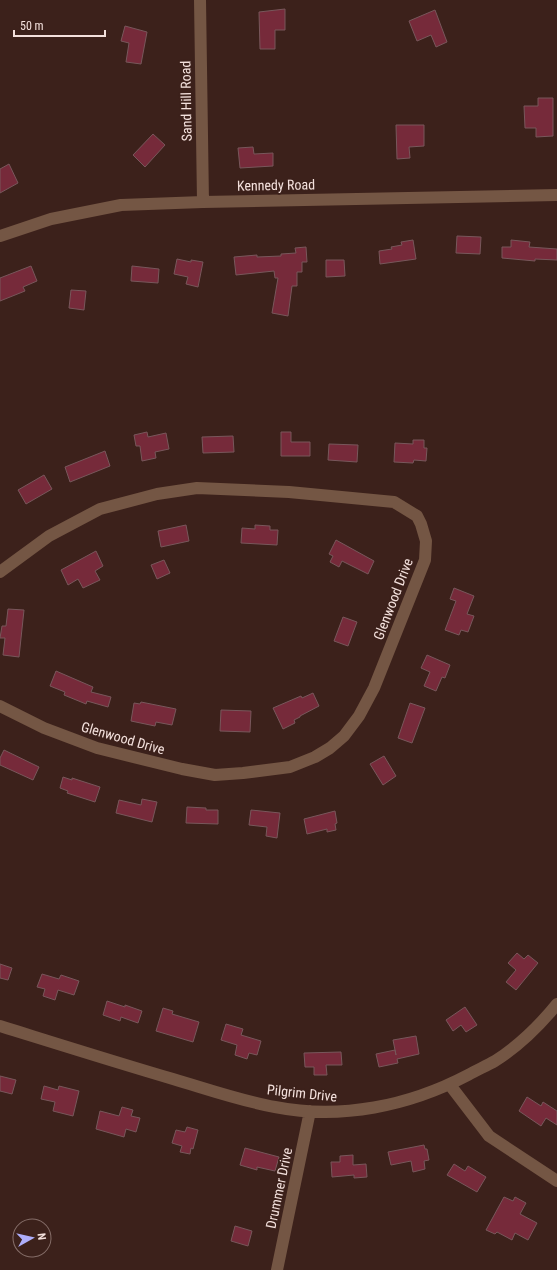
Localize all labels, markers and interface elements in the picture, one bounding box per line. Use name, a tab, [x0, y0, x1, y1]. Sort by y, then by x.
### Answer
scale bar	[14, 12, 105, 38]
text: 50 m	[20, 19, 44, 33]
street label: Sand Hill Road	[177, 61, 195, 141]
street label: Kennedy Road	[237, 176, 315, 194]
street label: Glenwood Drive	[370, 556, 416, 642]
street label: Glenwood Drive	[79, 718, 167, 758]
street label: Pilgrim Drive	[266, 1081, 338, 1105]
street label: Drummer Drive	[263, 1146, 295, 1230]
north arrow	[12, 1218, 52, 1258]
text: N	[35, 1232, 48, 1241]

